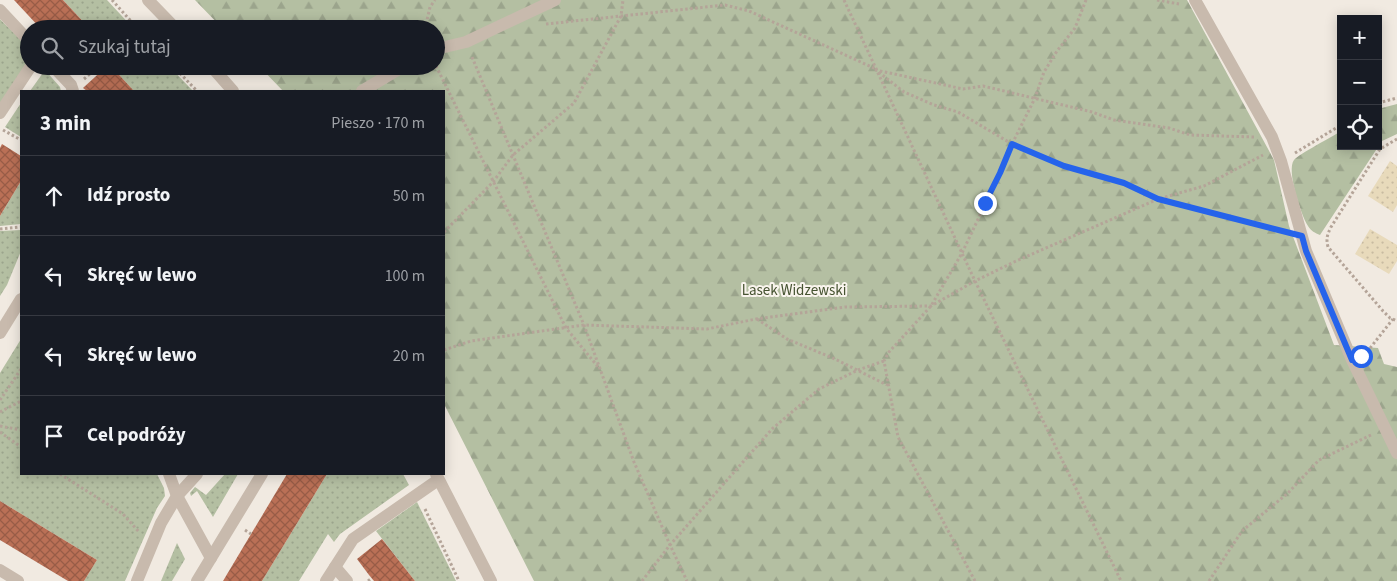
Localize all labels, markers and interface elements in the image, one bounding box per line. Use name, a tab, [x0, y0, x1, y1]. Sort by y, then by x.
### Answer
map controls	[1337, 15, 1382, 150]
button: +	[1337, 15, 1382, 60]
search box	[20, 20, 445, 75]
icon: search	[38, 34, 66, 62]
text: Szukaj tutaj	[78, 34, 171, 61]
button: −	[1337, 60, 1382, 105]
button: locate	[1337, 105, 1382, 150]
text: 3 min	[40, 108, 91, 138]
text: Pieszo · 170 m	[331, 112, 425, 134]
icon: ahead	[40, 182, 68, 210]
text: Idź prosto	[87, 182, 170, 209]
text: 50 m	[393, 185, 425, 207]
route end	[974, 192, 997, 215]
icon: left	[40, 262, 68, 290]
text: Skręć w lewo	[87, 262, 197, 289]
text: 100 m	[385, 265, 425, 287]
park label: Lasek Widzewski	[742, 280, 846, 301]
icon: left	[40, 342, 68, 370]
text: Skręć w lewo	[87, 342, 197, 369]
text: 20 m	[393, 345, 425, 367]
route start	[1350, 345, 1373, 368]
icon: arrive	[40, 422, 68, 450]
text: Cel podróży	[87, 422, 186, 449]

